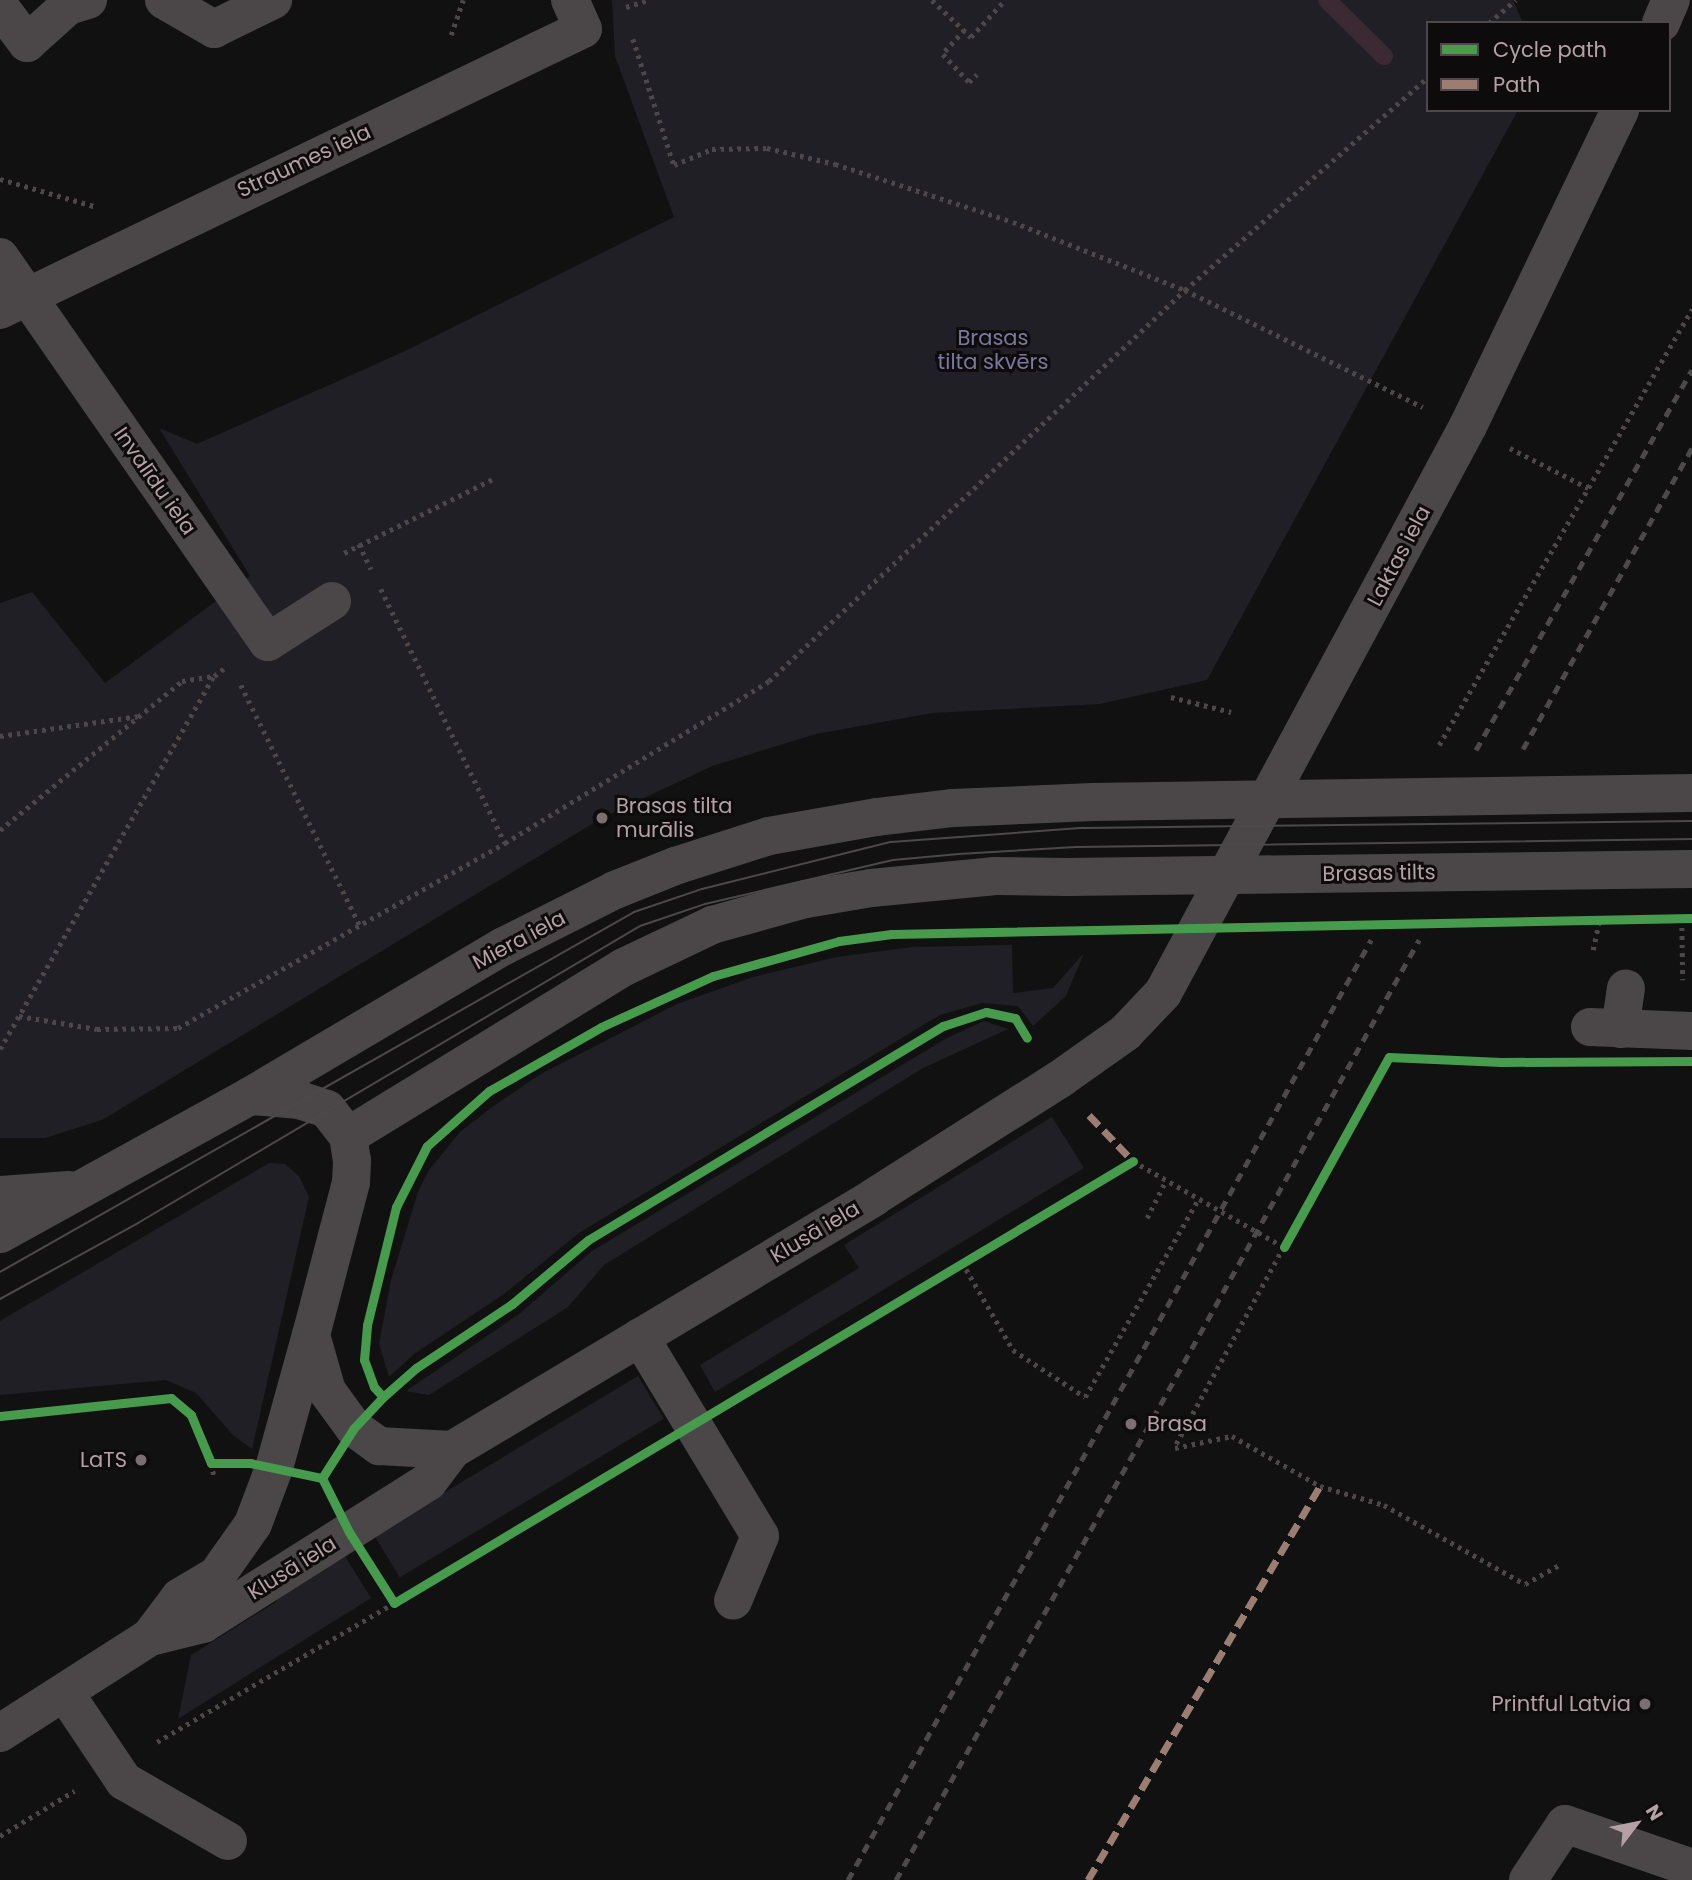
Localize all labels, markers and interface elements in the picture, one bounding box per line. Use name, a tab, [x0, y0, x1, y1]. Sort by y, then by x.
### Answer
legend	[1426, 21, 1671, 112]
text: Cycle path	[1493, 35, 1607, 64]
text: Path	[1493, 70, 1540, 99]
street label: Straumes iela	[233, 119, 375, 203]
park label: Brasas tilta skvērs	[938, 325, 1048, 375]
street label: Invalīdu iela	[109, 422, 201, 540]
street label: Laktas iela	[1362, 502, 1436, 610]
place label: Brasas tilta murālis	[616, 793, 732, 843]
marker: Brasas tilta murālis	[594, 810, 610, 826]
street label: Brasas tilts	[1322, 859, 1436, 887]
street label: Miera iela	[468, 905, 570, 975]
street label: Klusā iela	[766, 1196, 864, 1268]
place label: Brasa	[1147, 1411, 1207, 1437]
marker: Brasa	[1121, 1414, 1141, 1434]
place label: LaTS	[80, 1447, 127, 1473]
marker: LaTS	[133, 1452, 149, 1468]
street label: Klusā iela	[243, 1531, 341, 1605]
place label: Printful Latvia	[1492, 1691, 1631, 1717]
marker: Printful Latvia	[1637, 1696, 1653, 1712]
north arrow	[1601, 1789, 1671, 1859]
text: N	[1639, 1799, 1669, 1826]

